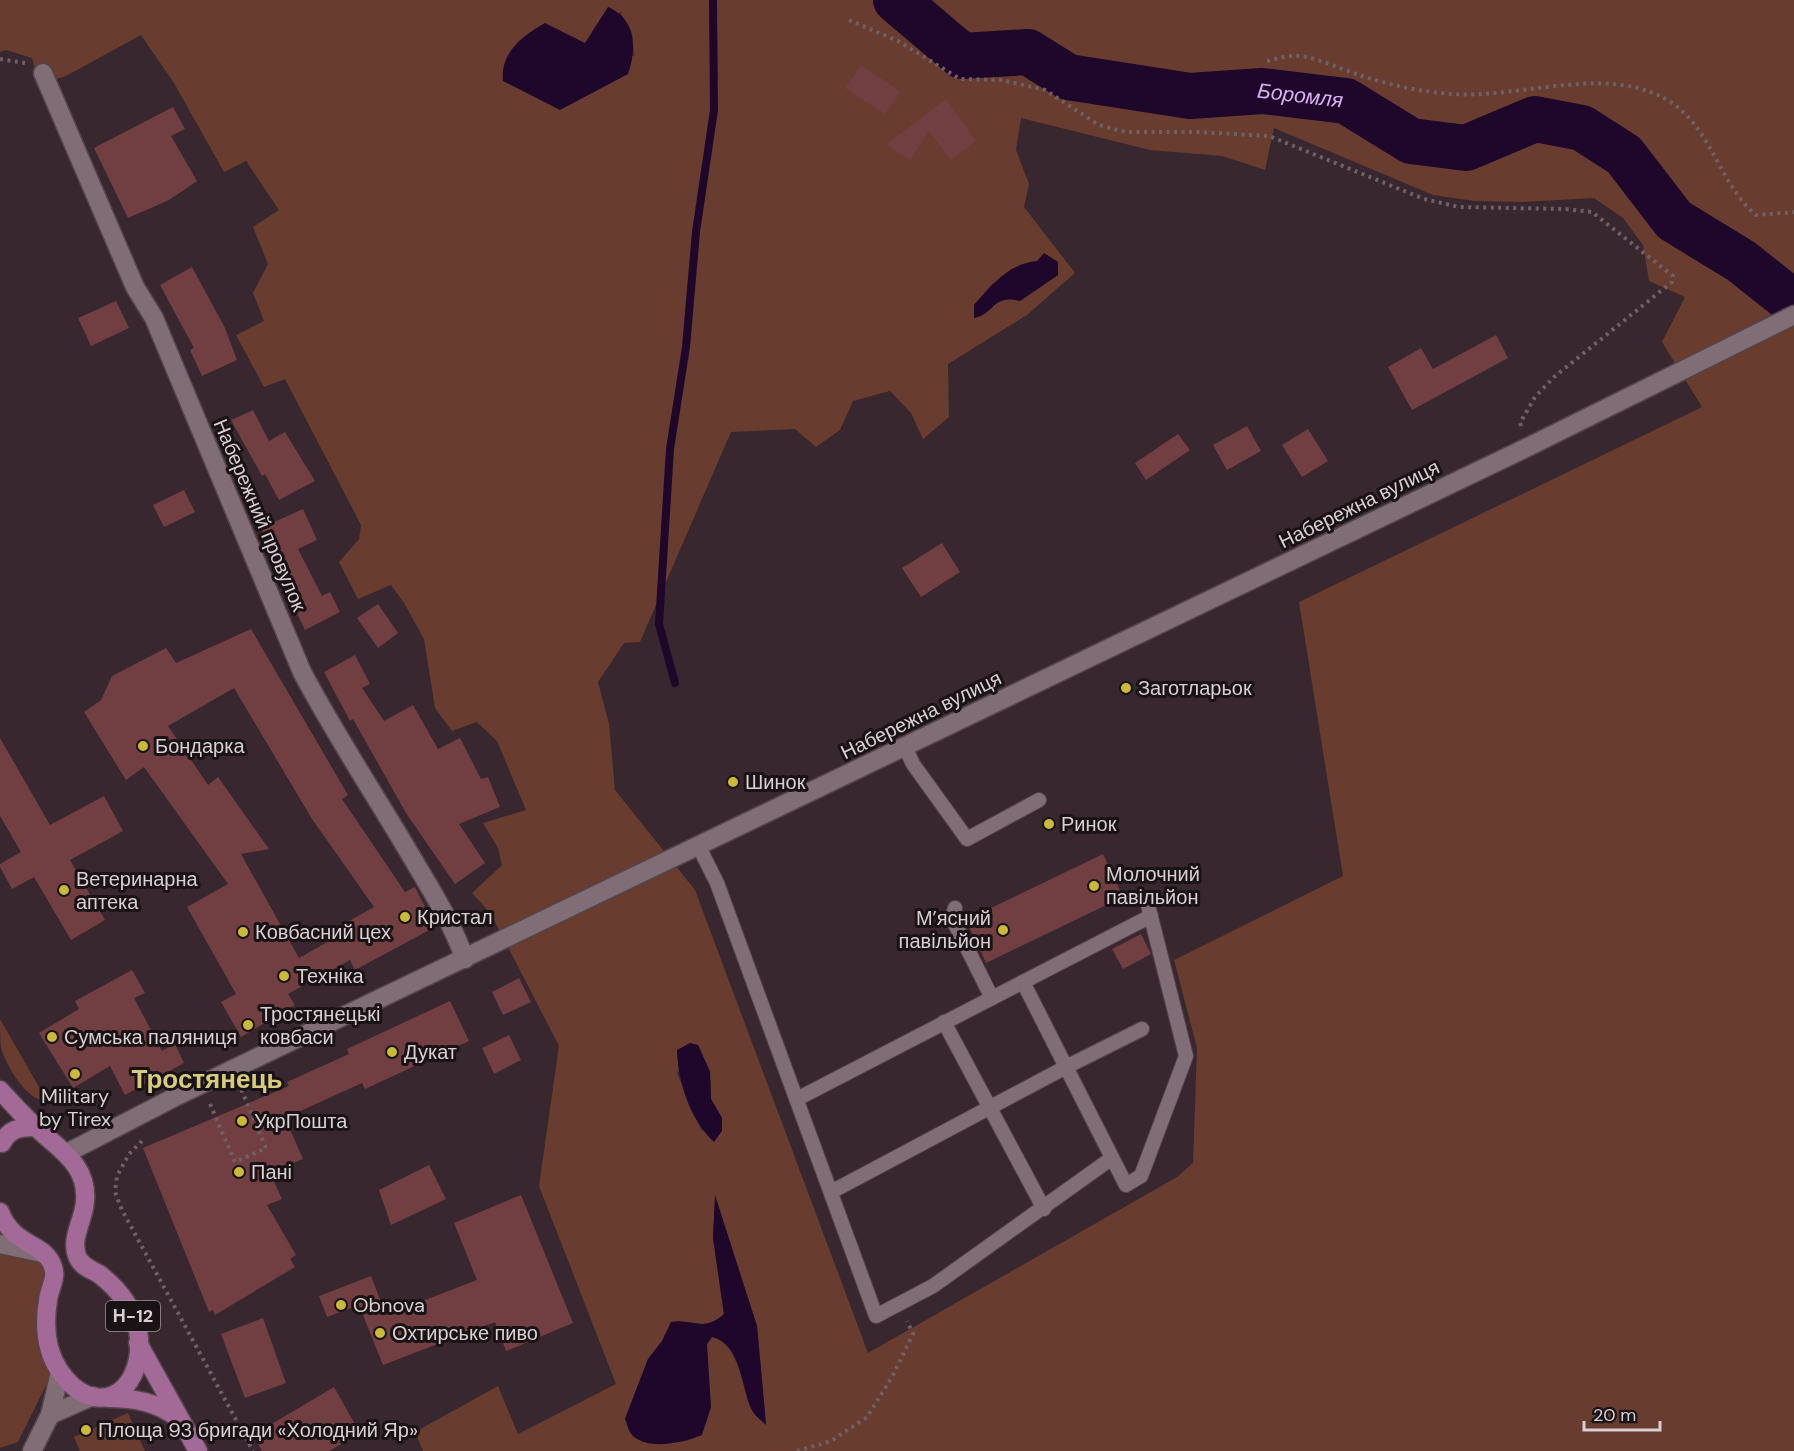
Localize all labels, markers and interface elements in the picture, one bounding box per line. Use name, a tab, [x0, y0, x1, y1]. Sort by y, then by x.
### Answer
water label: Боромля	[1256, 77, 1345, 115]
street label: Набережний провулок	[208, 415, 312, 615]
street label: Набережна вулиця	[1274, 454, 1444, 554]
street label: Набережна вулиця	[836, 665, 1006, 765]
place label: Заготларьок	[1138, 675, 1252, 701]
marker: Заготларьок	[1119, 681, 1133, 695]
place label: Бондарка	[155, 733, 245, 759]
marker: Бондарка	[136, 739, 150, 753]
place label: Шинок	[745, 769, 806, 795]
marker: Шинок	[726, 775, 740, 789]
place label: Ринок	[1061, 811, 1117, 837]
marker: Ринок	[1042, 817, 1056, 831]
place label: Молочний павільйон	[1106, 861, 1200, 910]
place label: Ветеринарна аптека	[76, 866, 198, 915]
marker: Молочний павільйон	[1087, 879, 1101, 893]
marker: Ветеринарна аптека	[57, 883, 71, 897]
place label: Кристал	[417, 904, 493, 930]
place label: М’ясний павільйон	[899, 905, 991, 954]
marker: Кристал	[398, 910, 412, 924]
place label: Ковбасний цех	[255, 919, 391, 945]
marker: М’ясний павільйон	[996, 923, 1010, 937]
marker: Ковбасний цех	[236, 925, 250, 939]
place label: Техніка	[296, 963, 364, 989]
marker: Техніка	[277, 969, 291, 983]
place label: Тростянецькі ковбаси	[260, 1001, 381, 1050]
marker: Тростянецькі ковбаси	[241, 1018, 255, 1032]
place label: Сумська паляниця	[64, 1024, 237, 1050]
marker: Сумська паляниця	[45, 1030, 59, 1044]
place label: Дукат	[404, 1039, 457, 1065]
marker: Дукат	[385, 1045, 399, 1059]
district label: Тростянець	[132, 1062, 282, 1096]
marker: Military by Tirex	[68, 1067, 82, 1081]
place label: Military by Tirex	[39, 1083, 111, 1132]
place label: УкрПошта	[254, 1108, 348, 1134]
marker: УкрПошта	[235, 1114, 249, 1128]
place label: Пані	[251, 1159, 292, 1185]
marker: Пані	[232, 1165, 246, 1179]
place label: Obnova	[353, 1292, 425, 1318]
marker: Obnova	[334, 1298, 348, 1312]
road number: Н-12	[106, 1301, 160, 1331]
place label: Охтирське пиво	[392, 1320, 538, 1346]
marker: Охтирське пиво	[373, 1326, 387, 1340]
scale bar	[1584, 1394, 1660, 1432]
text: 20 m	[1593, 1403, 1636, 1427]
place label: Площа 93 бригади «Холодний Яр»	[98, 1417, 418, 1443]
marker: Площа 93 бригади «Холодний Яр»	[79, 1423, 93, 1437]

